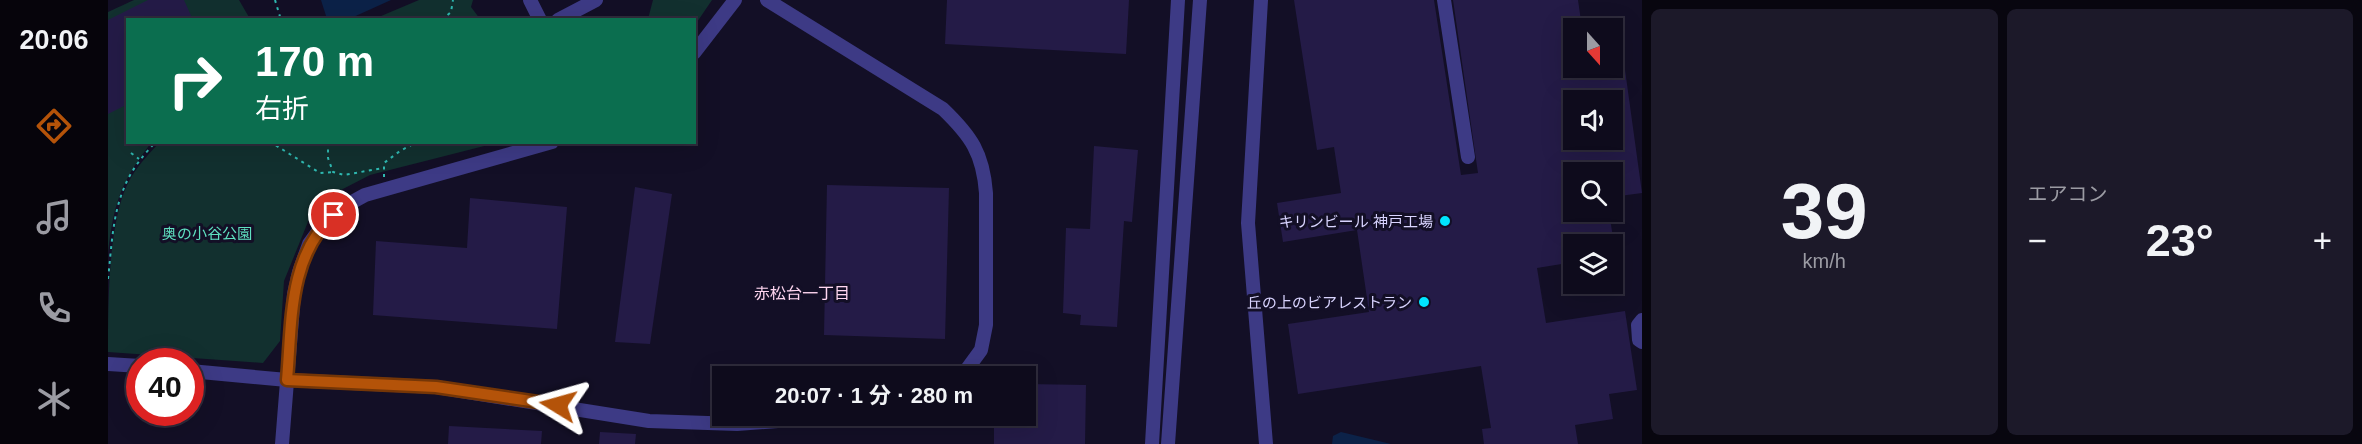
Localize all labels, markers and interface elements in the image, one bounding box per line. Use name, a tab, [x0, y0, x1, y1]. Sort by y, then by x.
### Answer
north arrow	[1563, 18, 1623, 78]
map controls	[1563, 18, 1623, 294]
text: 20:06	[19, 25, 89, 55]
text: 170 m	[255, 38, 374, 85]
icon: right	[156, 42, 234, 120]
button: sound	[1563, 90, 1623, 150]
text: 右折	[255, 94, 309, 124]
icon: directions	[33, 105, 75, 147]
button: search	[1563, 162, 1623, 222]
text: 39	[1781, 167, 1868, 255]
text: エアコン	[2028, 183, 2108, 205]
pin	[308, 189, 359, 240]
icon: music	[33, 196, 75, 238]
icon: arrive	[317, 198, 350, 231]
place label: キリンビール 神戸工場	[1279, 213, 1433, 230]
marker: キリンビール 神戸工場	[1438, 214, 1452, 228]
text: 23°	[2146, 215, 2214, 266]
text: −	[2028, 222, 2047, 259]
text: +	[2313, 222, 2332, 259]
park label: 奥の小谷公園	[162, 225, 252, 242]
button: layers	[1563, 234, 1623, 294]
text: km/h	[1803, 250, 1846, 272]
district label: 赤松台一丁目	[754, 285, 850, 302]
icon: phone	[33, 287, 75, 329]
place label: 丘の上のビアレストラン	[1247, 294, 1412, 311]
marker: 丘の上のビアレストラン	[1417, 295, 1431, 309]
speed limit sign: 40	[126, 348, 204, 426]
position arrow	[526, 373, 590, 437]
icon: climate	[33, 378, 75, 420]
text: 20:07 · 1 分 · 280 m	[775, 383, 973, 408]

